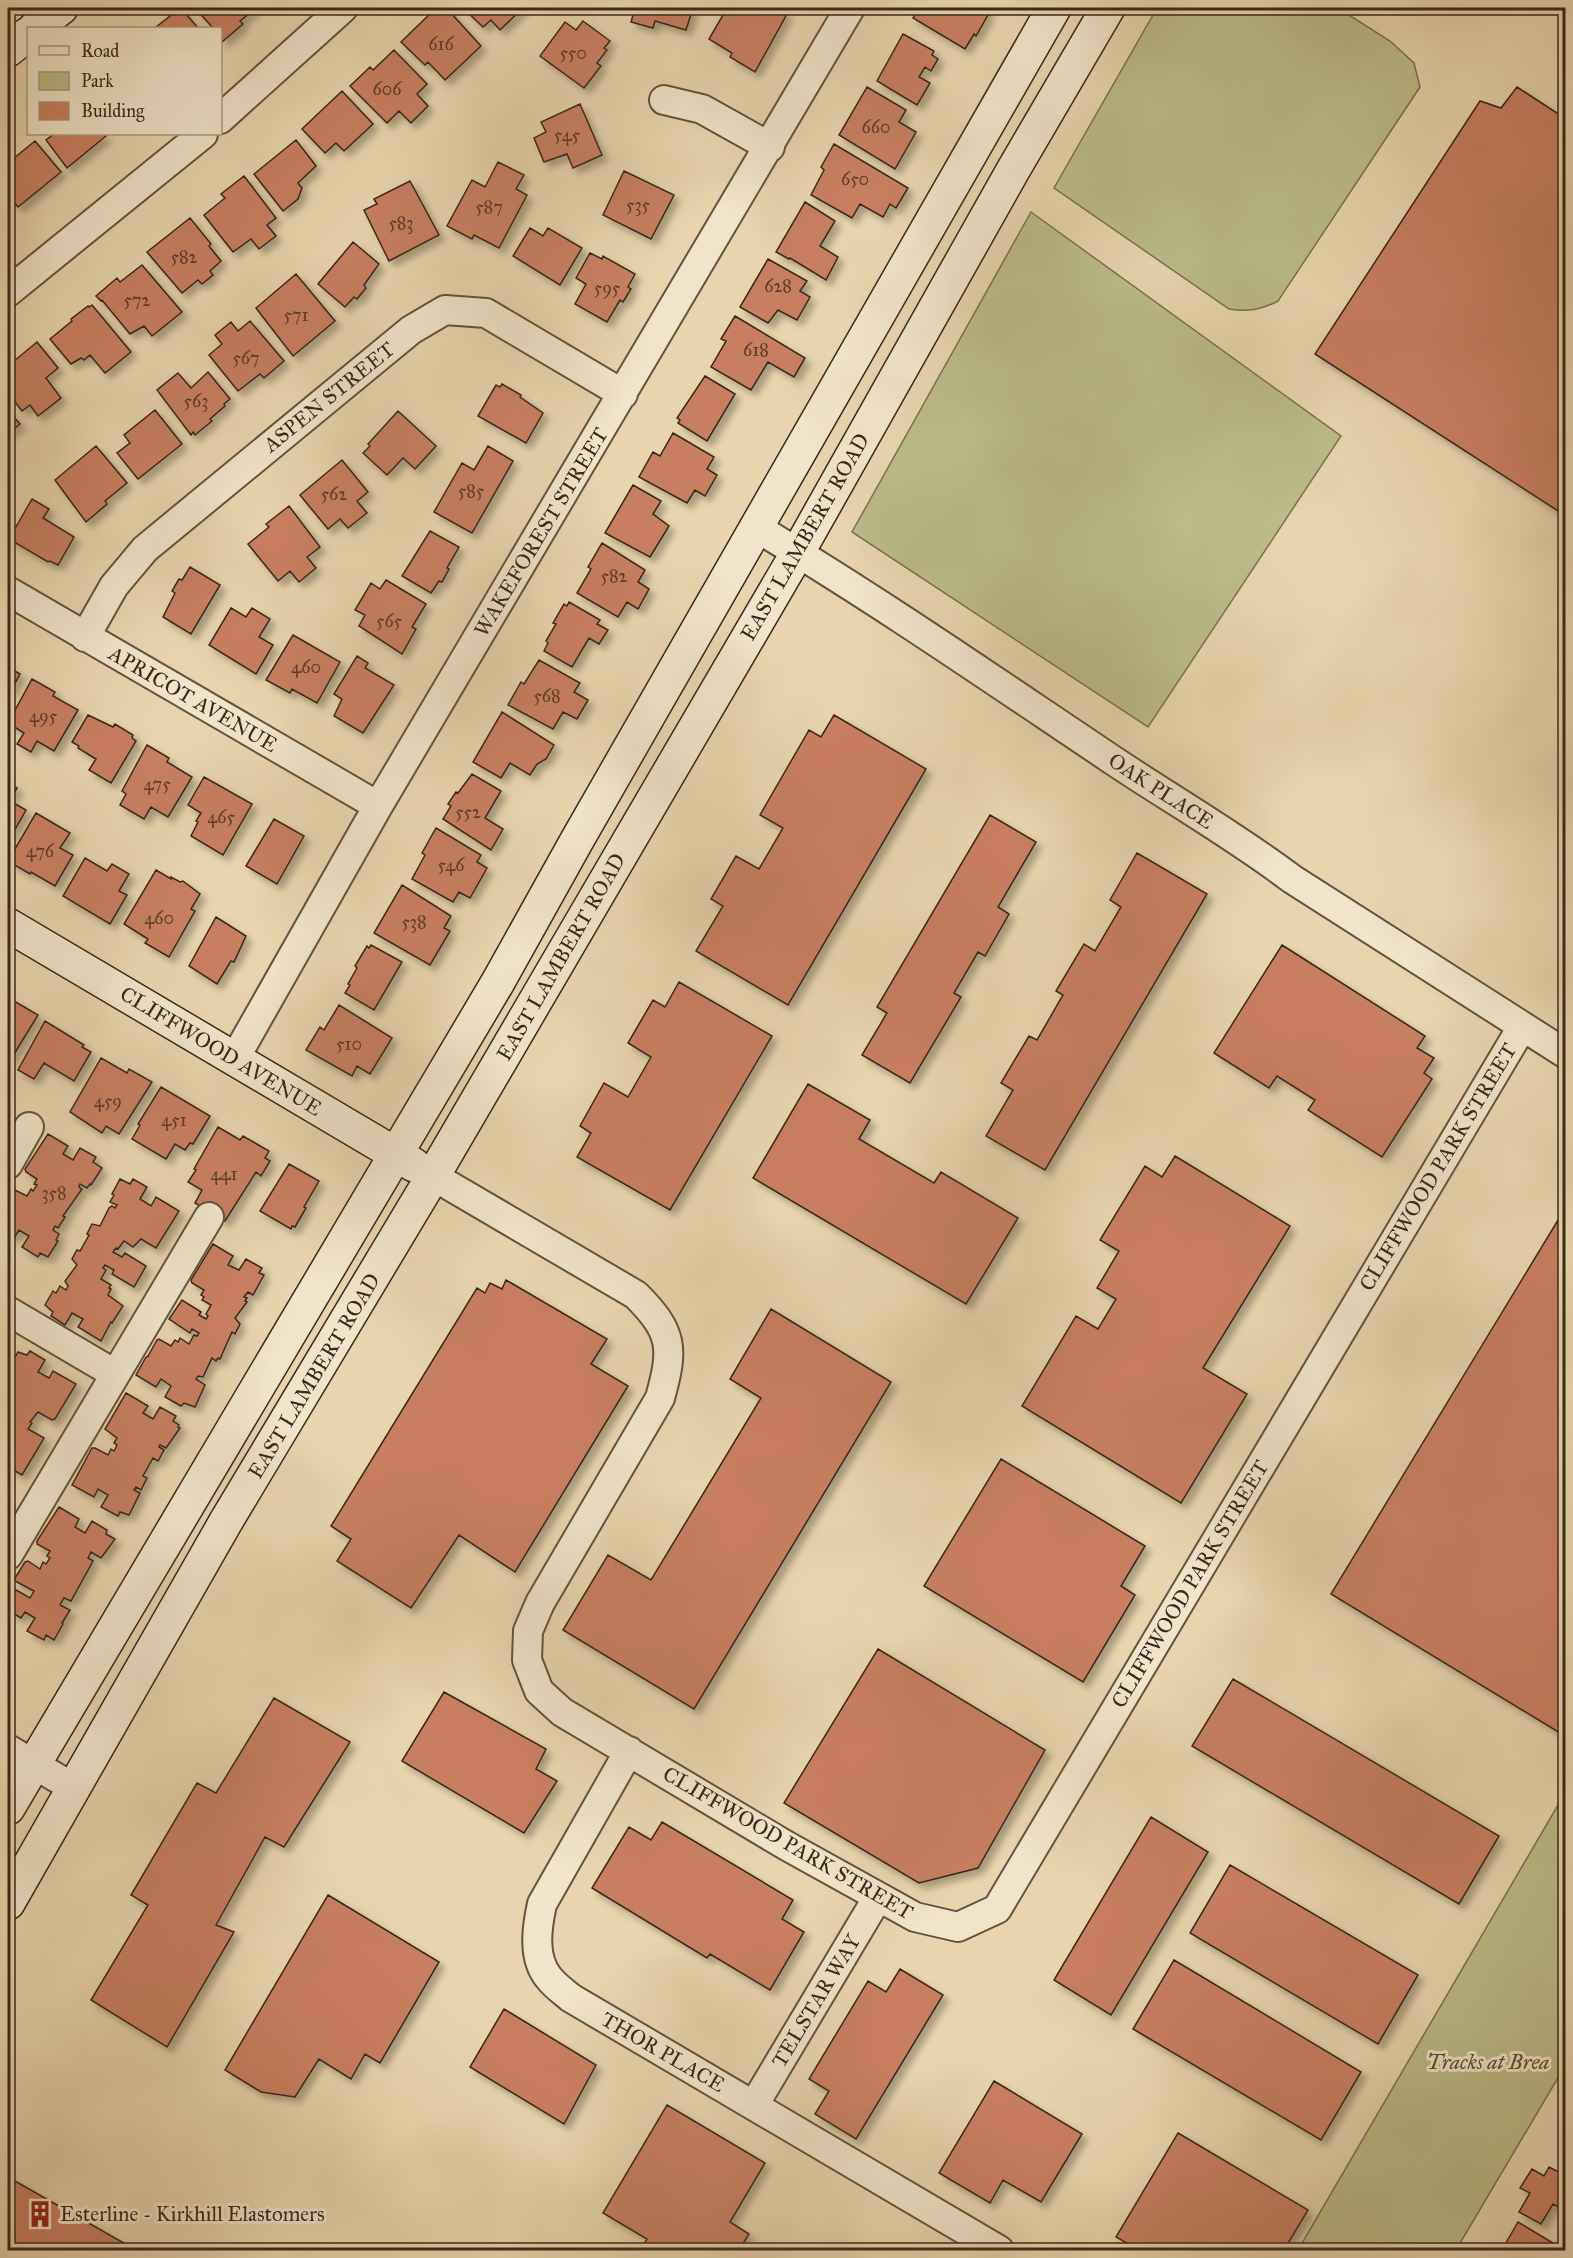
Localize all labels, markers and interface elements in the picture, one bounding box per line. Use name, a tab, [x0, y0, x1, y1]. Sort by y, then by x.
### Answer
legend	[27, 27, 222, 135]
house number: 616	[428, 33, 454, 55]
text: Road	[81, 40, 119, 62]
house number: 550	[559, 42, 587, 64]
text: Park	[81, 70, 114, 92]
house number: 606	[373, 78, 402, 100]
text: Building	[81, 100, 145, 123]
house number: 660	[862, 116, 890, 138]
house number: 545	[554, 124, 581, 146]
house number: 650	[841, 168, 869, 190]
house number: 535	[626, 194, 651, 216]
house number: 587	[475, 196, 503, 218]
house number: 583	[388, 212, 414, 234]
house number: 582	[171, 246, 198, 268]
house number: 628	[764, 275, 792, 297]
house number: 595	[594, 277, 621, 299]
house number: 572	[124, 289, 151, 311]
house number: 571	[283, 304, 309, 326]
street label: ASPEN STREET	[257, 336, 400, 459]
house number: 618	[743, 339, 769, 361]
house number: 567	[232, 347, 260, 369]
house number: 563	[184, 390, 208, 412]
street label: WAKEFOREST STREET	[468, 423, 614, 641]
street label: EAST LAMBERT ROAD	[735, 429, 875, 645]
house number: 585	[458, 480, 485, 502]
house number: 562	[321, 483, 347, 505]
house number: 582	[601, 565, 628, 587]
house number: 565	[376, 610, 403, 632]
street label: APRICOT AVENUE	[103, 640, 282, 758]
house number: 460	[291, 656, 321, 678]
house number: 568	[533, 685, 561, 707]
house number: 495	[29, 705, 58, 727]
street label: OAK PLACE	[1103, 747, 1219, 835]
house number: 475	[143, 773, 171, 795]
house number: 552	[455, 801, 481, 823]
house number: 465	[207, 806, 235, 828]
house number: 476	[26, 840, 55, 862]
street label: EAST LAMBERT ROAD	[491, 849, 631, 1065]
house number: 546	[437, 854, 465, 876]
house number: 460	[144, 907, 174, 929]
house number: 538	[401, 911, 427, 933]
street label: CLIFFWOOD AVENUE	[115, 980, 327, 1122]
house number: 510	[336, 1033, 362, 1055]
street label: CLIFFWOOD PARK STREET	[1354, 1038, 1522, 1296]
house number: 459	[94, 1090, 122, 1112]
house number: 451	[161, 1109, 187, 1131]
house number: 441	[210, 1163, 238, 1185]
house number: 358	[41, 1182, 67, 1204]
street label: EAST LAMBERT ROAD	[242, 1269, 386, 1483]
street label: CLIFFWOOD PARK STREET	[1106, 1455, 1274, 1713]
street label: CLIFFWOOD PARK STREET	[658, 1761, 918, 1925]
street label: TELSTAR WAY	[766, 1929, 866, 2072]
street label: THOR PLACE	[596, 2006, 730, 2098]
park label: Tracks at Brea	[1427, 2049, 1549, 2075]
building icon: Esterline - Kirkhill Elastomers	[25, 2199, 55, 2229]
place label: Esterline - Kirkhill Elastomers	[60, 2201, 325, 2227]

